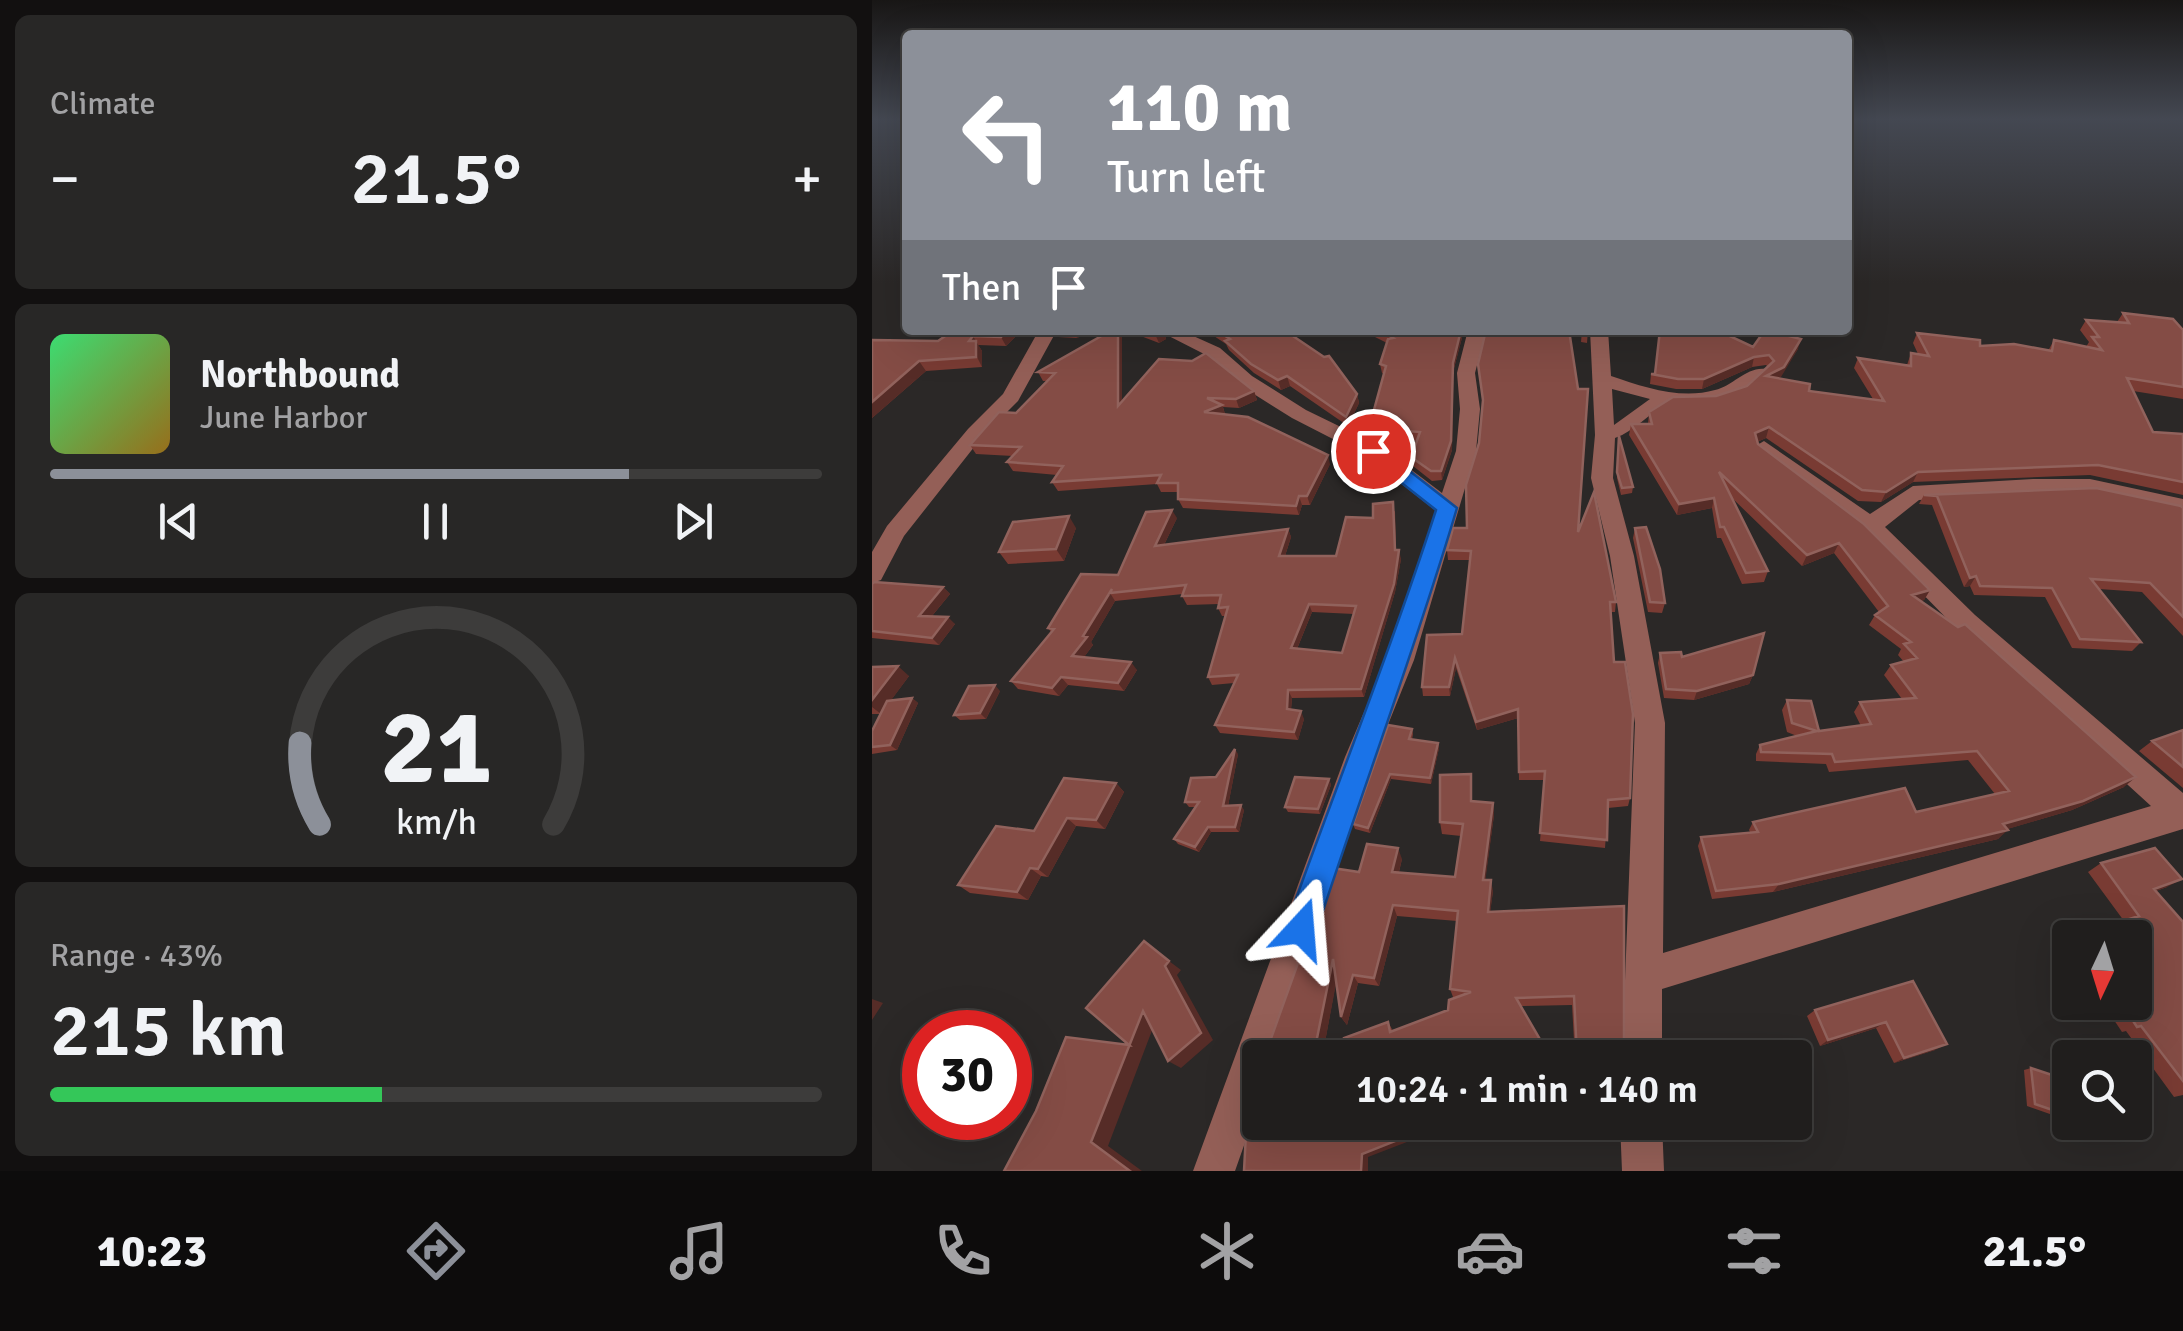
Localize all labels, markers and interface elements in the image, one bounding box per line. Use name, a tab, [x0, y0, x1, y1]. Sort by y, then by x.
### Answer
text: 110 m	[1107, 64, 1292, 150]
icon: left	[942, 70, 1072, 200]
text: Climate	[50, 84, 156, 123]
text: 21.5°	[350, 132, 522, 225]
text: −	[50, 145, 80, 213]
text: +	[792, 145, 822, 213]
text: Turn left	[1107, 150, 1266, 205]
icon: arrive	[1041, 260, 1096, 315]
text: Then	[942, 264, 1021, 311]
text: Northbound	[200, 351, 400, 398]
text: June Harbor	[200, 398, 367, 437]
pin	[1331, 409, 1416, 494]
icon: arrive	[1346, 424, 1401, 479]
icon: previous	[151, 494, 206, 549]
icon: pause	[408, 494, 463, 549]
icon: next	[666, 494, 721, 549]
text: 21	[380, 684, 492, 812]
text: km/h	[396, 800, 476, 844]
position arrow	[1249, 877, 1353, 981]
north arrow	[2052, 920, 2152, 1020]
map controls	[2052, 920, 2152, 1140]
text: Range · 43%	[50, 936, 223, 975]
text: 215 km	[50, 984, 287, 1077]
speed limit sign: 30	[902, 1010, 1032, 1140]
button: search	[2052, 1040, 2152, 1140]
text: 10:24 · 1 min · 140 m	[1356, 1066, 1698, 1113]
icon: directions	[401, 1216, 471, 1286]
icon: music	[664, 1216, 734, 1286]
icon: phone	[928, 1216, 998, 1286]
icon: climate	[1192, 1216, 1262, 1286]
icon: car	[1455, 1216, 1525, 1286]
icon: filters	[1719, 1216, 1789, 1286]
text: 10:23	[97, 1224, 207, 1279]
text: 21.5°	[1982, 1224, 2086, 1279]

